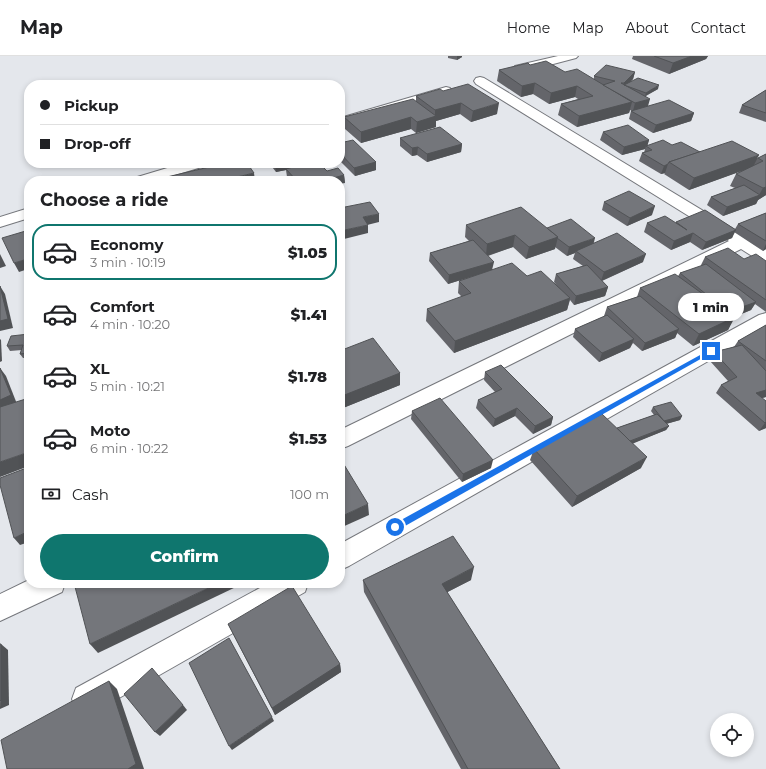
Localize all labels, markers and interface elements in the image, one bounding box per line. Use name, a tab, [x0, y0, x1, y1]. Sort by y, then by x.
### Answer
text: Map	[20, 16, 63, 39]
text: Home	[507, 19, 550, 37]
text: Map	[572, 19, 603, 37]
text: About	[625, 19, 669, 37]
text: Contact	[691, 19, 746, 37]
text: Pickup	[64, 96, 119, 115]
text: Drop-off	[64, 134, 131, 153]
text: Choose a ride	[40, 189, 168, 211]
icon: car	[42, 234, 78, 270]
text: Economy	[90, 235, 163, 254]
text: $1.05	[288, 243, 327, 262]
text: 3 min · 10:19	[90, 254, 166, 270]
callout: 1 min	[678, 293, 744, 321]
icon: car	[42, 296, 78, 332]
text: Comfort	[90, 297, 155, 316]
text: 1 min	[693, 299, 729, 315]
text: $1.41	[291, 305, 327, 324]
text: 4 min · 10:20	[90, 316, 170, 332]
route end	[702, 342, 720, 360]
icon: car	[42, 358, 78, 394]
text: XL	[90, 359, 109, 378]
text: $1.78	[288, 367, 327, 386]
text: 5 min · 10:21	[90, 378, 165, 394]
icon: car	[42, 420, 78, 456]
text: Moto	[90, 421, 130, 440]
text: $1.53	[289, 429, 327, 448]
text: 6 min · 10:22	[90, 440, 168, 456]
icon: cash	[40, 483, 62, 505]
text: Cash	[72, 485, 109, 504]
text: 100 m	[290, 486, 329, 502]
route start	[386, 518, 404, 536]
button: Confirm	[40, 534, 329, 580]
map controls	[710, 713, 754, 757]
button: locate	[710, 713, 754, 757]

